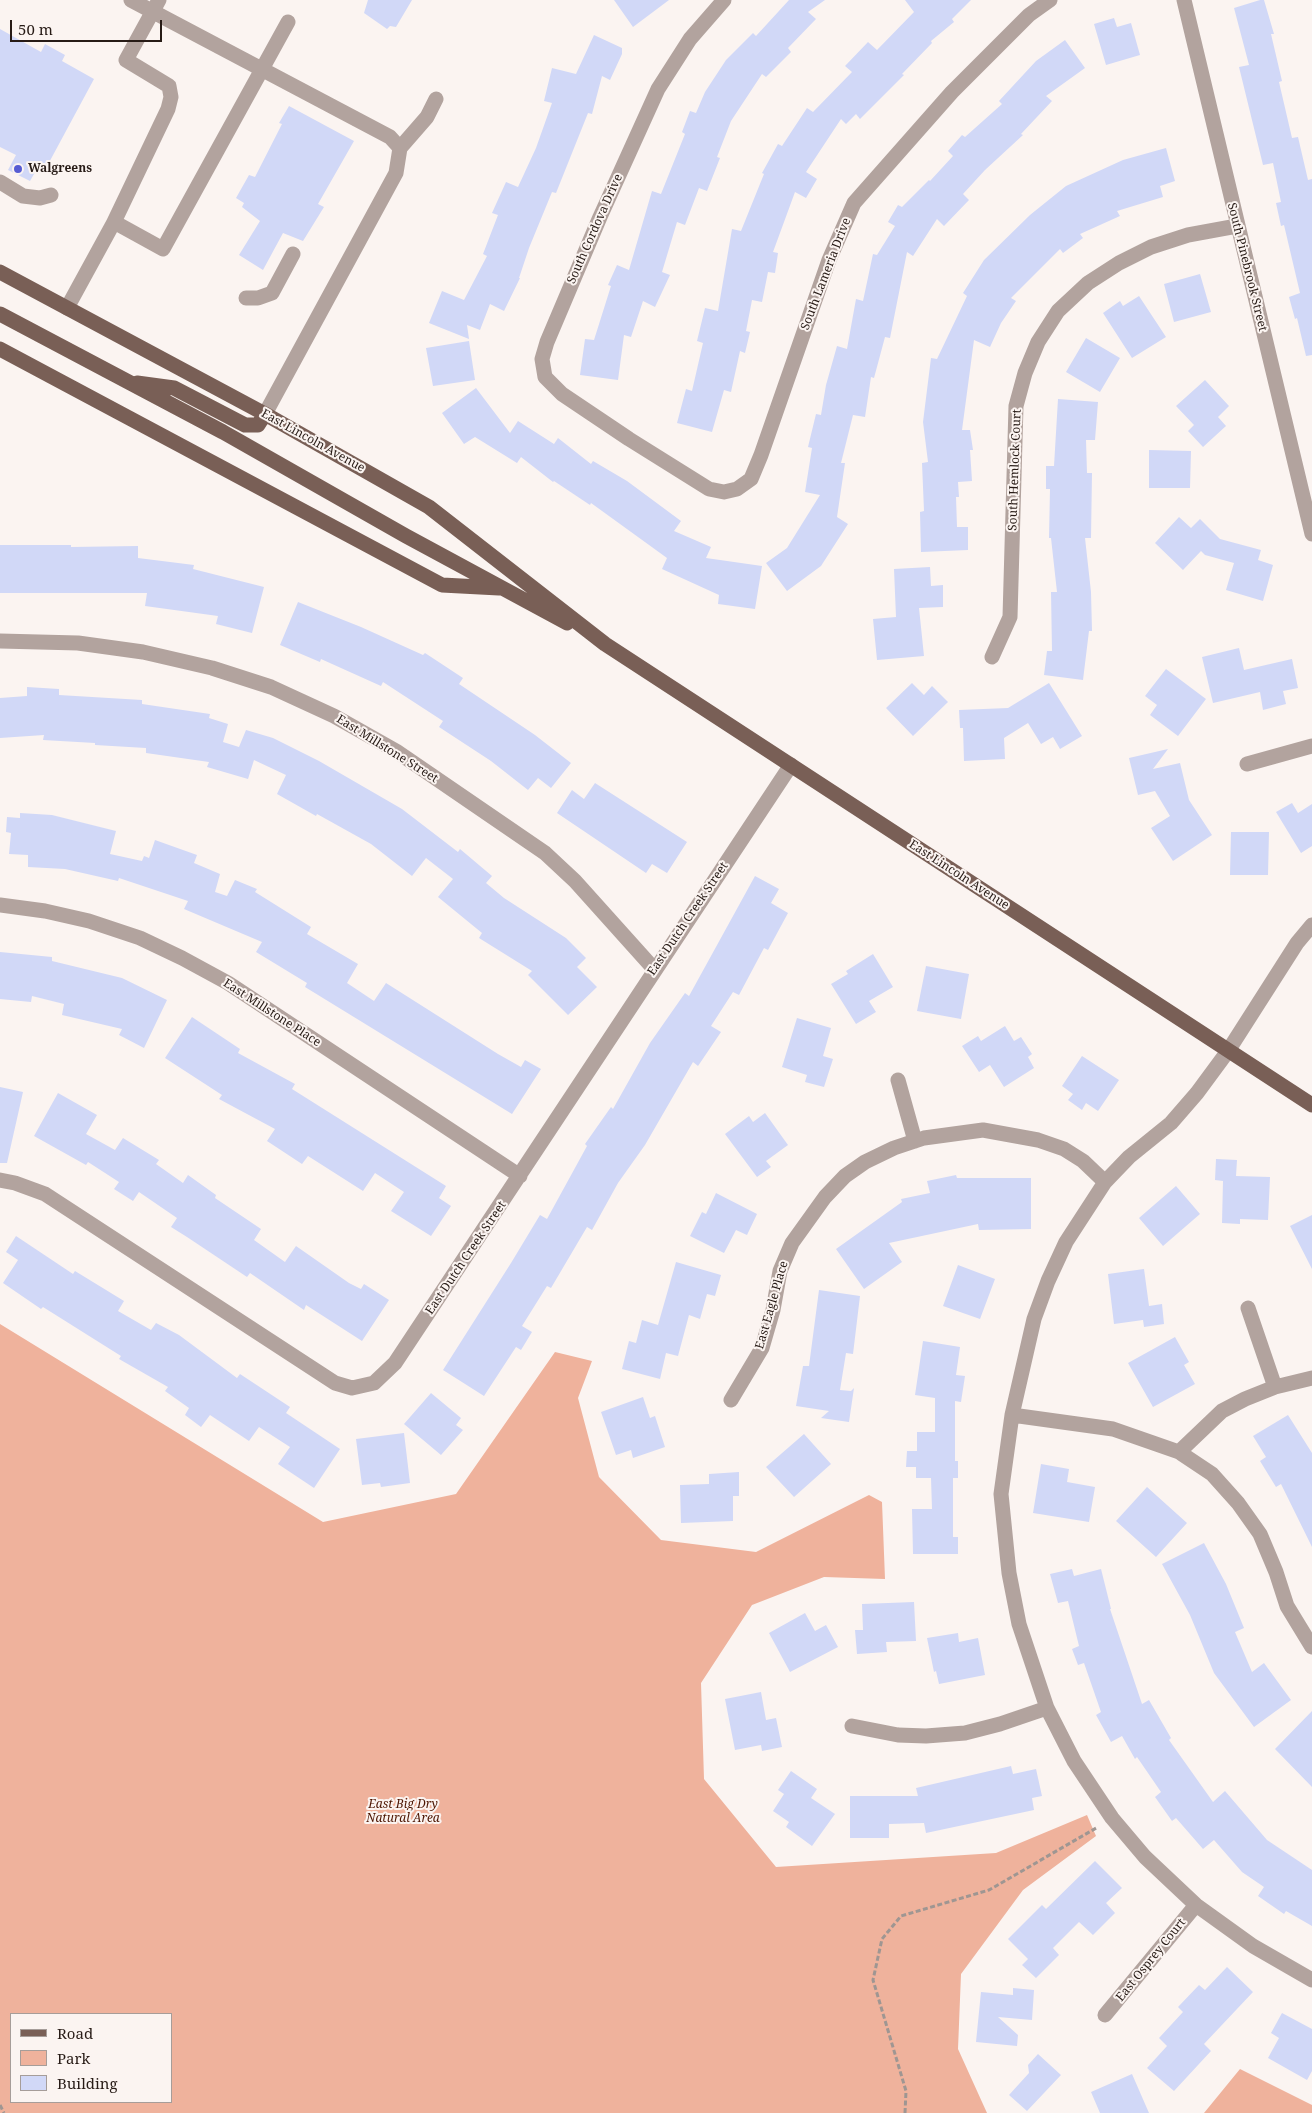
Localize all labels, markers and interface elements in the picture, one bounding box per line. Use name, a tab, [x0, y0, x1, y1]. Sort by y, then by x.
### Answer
scale bar	[12, 10, 165, 42]
text: 50 m	[18, 19, 53, 39]
place label: Walgreens	[28, 162, 92, 176]
marker: Walgreens	[12, 163, 24, 175]
street label: South Cordova Drive	[564, 172, 626, 286]
street label: South Pinebrook Street	[1224, 201, 1270, 333]
street label: South Lameria Drive	[798, 216, 854, 332]
street label: East Lincoln Avenue	[259, 407, 367, 475]
street label: South Hemlock Court	[1006, 409, 1024, 531]
street label: East Millstone Street	[334, 712, 440, 786]
street label: East Lincoln Avenue	[906, 837, 1012, 913]
street label: East Dutch Creek Street	[645, 860, 731, 978]
street label: East Millstone Place	[221, 976, 323, 1050]
street label: East Dutch Creek Street	[423, 1199, 509, 1317]
street label: East Eagle Place	[753, 1259, 791, 1351]
park label: East Big Dry Natural Area	[366, 1798, 440, 1826]
street label: East Osprey Court	[1113, 1916, 1189, 2004]
legend	[10, 2013, 172, 2103]
text: Road	[57, 2023, 93, 2043]
text: Park	[57, 2048, 90, 2068]
text: Building	[57, 2073, 118, 2093]

